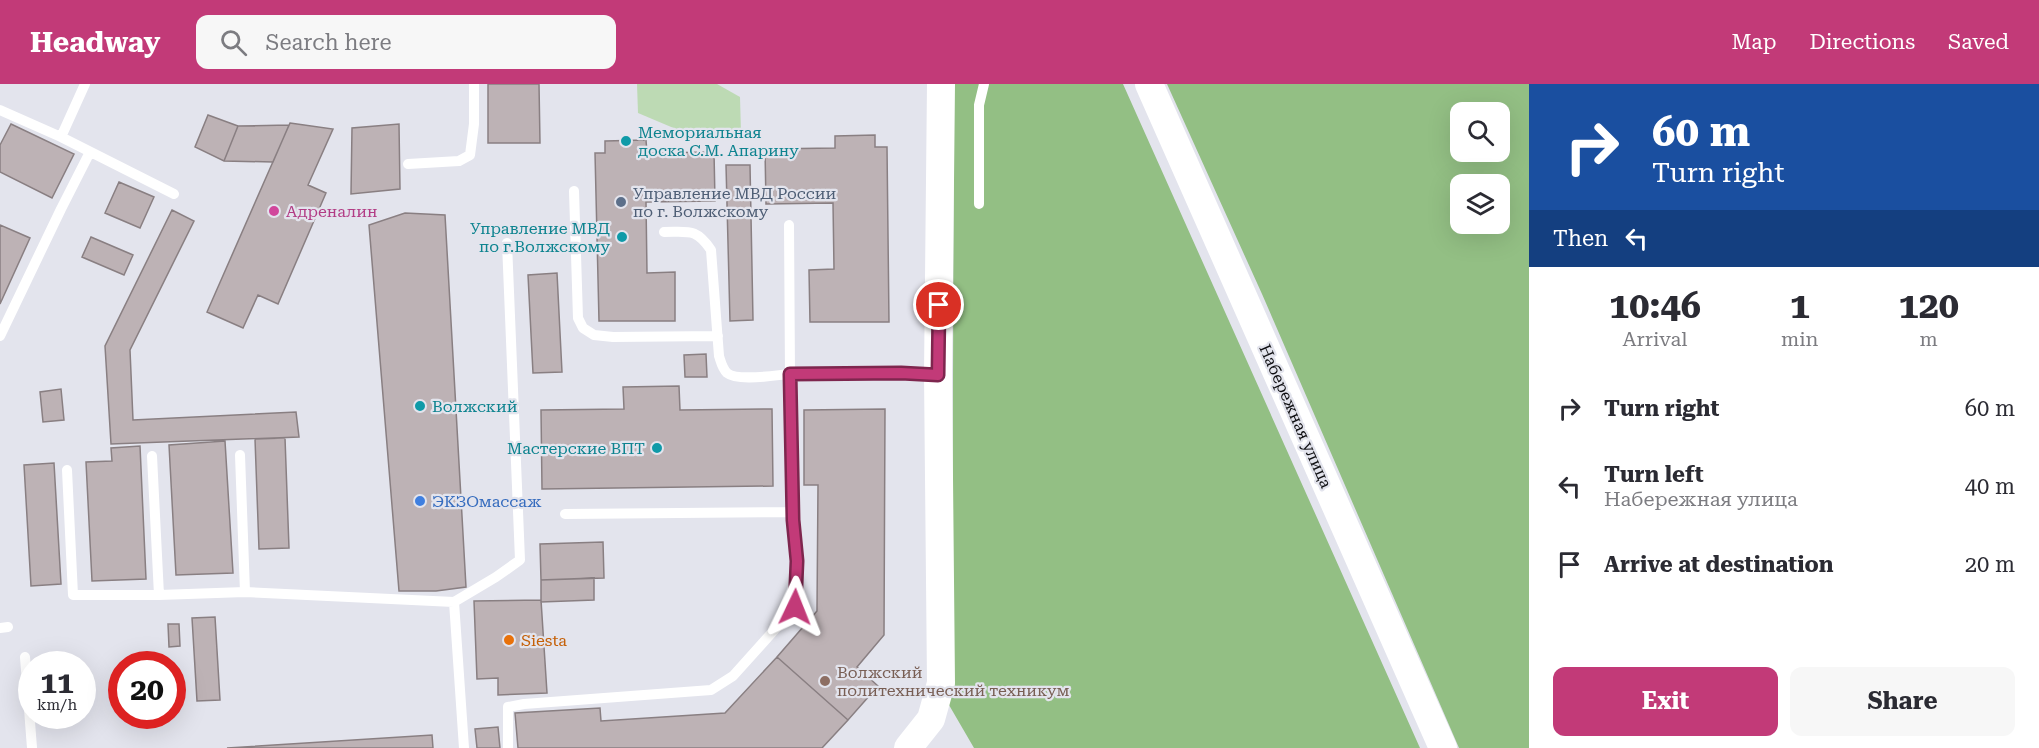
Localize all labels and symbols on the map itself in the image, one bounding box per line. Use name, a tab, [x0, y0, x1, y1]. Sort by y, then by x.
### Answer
place label: Мемориальная доска С.М. Апарину	[638, 123, 799, 160]
marker: Мемориальная доска С.М. Апарину	[619, 134, 633, 148]
place label: Управление МВД России по г. Волжскому	[633, 184, 836, 221]
marker: Управление МВД России по г. Волжскому	[614, 195, 628, 209]
place label: Адреналин	[286, 202, 378, 221]
marker: Адреналин	[267, 204, 281, 218]
place label: Управление МВД по г.Волжскому	[470, 219, 611, 256]
marker: Управление МВД по г.Волжскому	[615, 230, 629, 244]
pin	[913, 279, 964, 330]
street label: Набережная улица	[1255, 341, 1336, 491]
place label: Волжский	[432, 397, 518, 416]
marker: Волжский	[413, 399, 427, 413]
place label: Мастерские ВПТ	[507, 439, 645, 458]
marker: Мастерские ВПТ	[650, 441, 664, 455]
place label: ЭКЗОмассаж	[432, 492, 542, 511]
marker: ЭКЗОмассаж	[413, 494, 427, 508]
position arrow	[763, 575, 827, 639]
place label: Siesta	[521, 631, 567, 650]
marker: Siesta	[502, 633, 516, 647]
speed limit sign: 20	[108, 651, 186, 729]
place label: Волжский политехнический техникум	[837, 663, 1069, 700]
marker: Волжский политехнический техникум	[818, 674, 832, 688]

